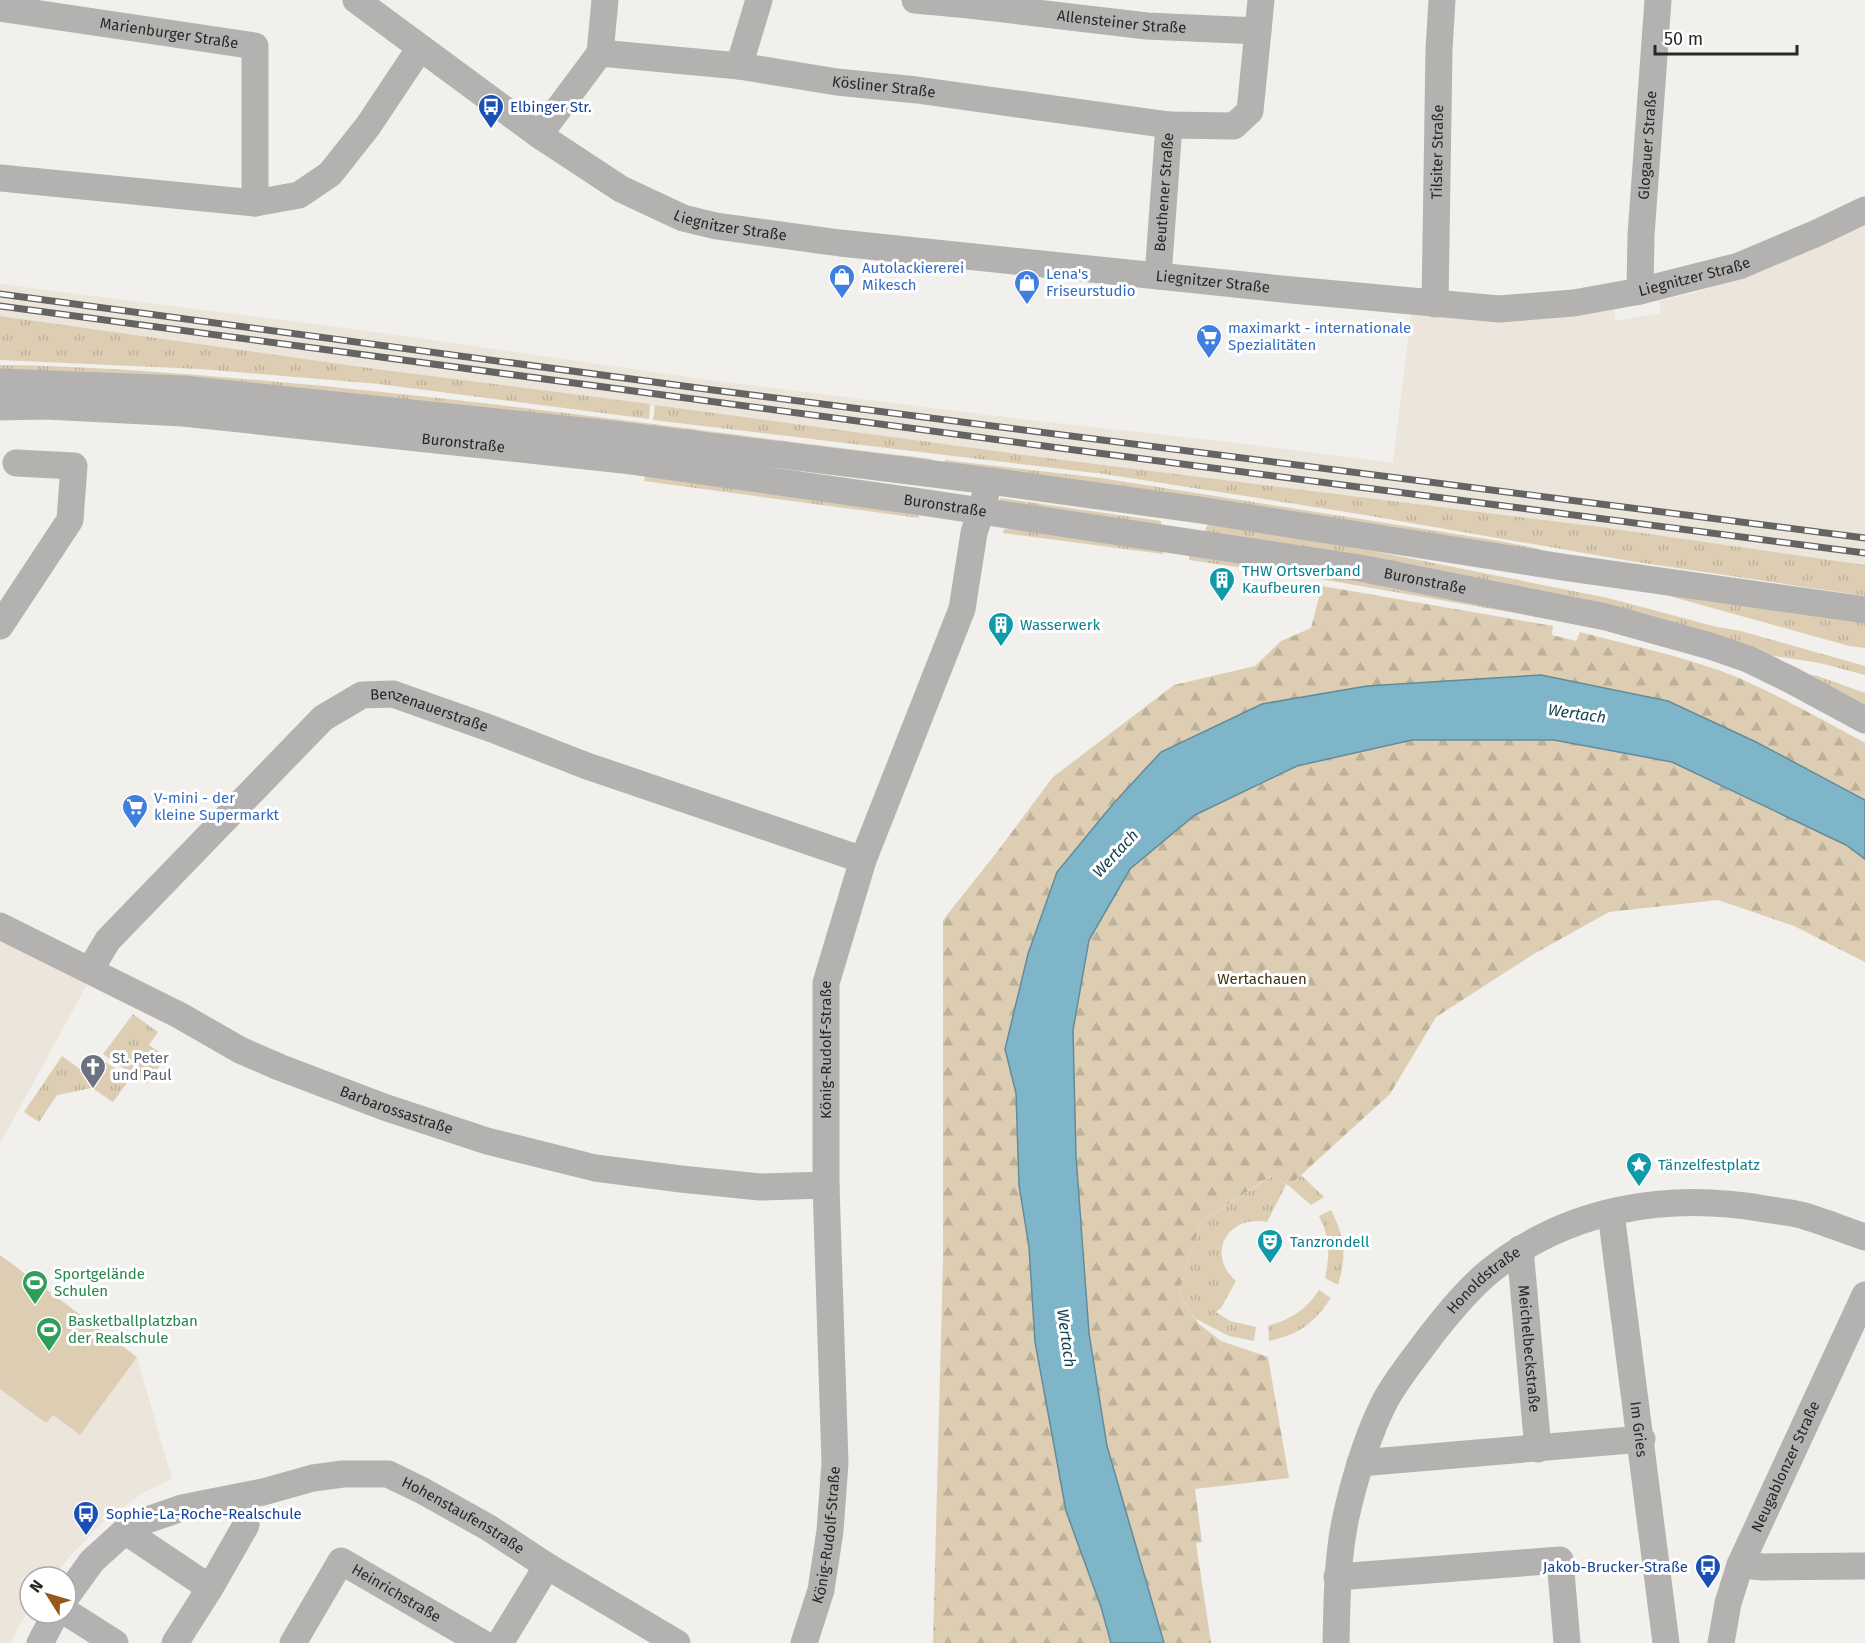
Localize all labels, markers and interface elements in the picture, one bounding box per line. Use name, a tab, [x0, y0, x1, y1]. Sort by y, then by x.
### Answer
street label: Allensteiner Straße	[1056, 6, 1187, 37]
street label: Marienburger Straße	[99, 14, 240, 52]
scale bar	[1655, 18, 1798, 56]
text: 50 m	[1664, 28, 1703, 50]
street label: Kösliner Straße	[831, 72, 937, 101]
street label: Glogauer Straße	[1635, 90, 1660, 200]
bus stop icon: Elbinger Str.	[476, 92, 506, 130]
place label: Elbinger Str.	[510, 98, 592, 116]
street label: Tilsiter Straße	[1428, 104, 1447, 200]
street label: Beuthener Straße	[1151, 132, 1177, 252]
street label: Liegnitzer Straße	[671, 206, 788, 245]
street label: Liegnitzer Straße	[1637, 253, 1753, 300]
place label: Autolackiererei Mikesch	[862, 259, 964, 294]
shop icon: Autolackiererei Mikesch	[827, 262, 857, 300]
place label: Lena's Friseurstudio	[1046, 265, 1135, 300]
street label: Liegnitzer Straße	[1155, 267, 1271, 297]
shop icon: Lena's Friseurstudio	[1012, 268, 1042, 306]
place label: maximarkt - internationale Spezialitäten	[1228, 319, 1411, 354]
supermarket icon: maximarkt - internationale Spezialitäten	[1194, 322, 1224, 360]
street label: Buronstraße	[421, 430, 506, 456]
street label: Buronstraße	[902, 491, 988, 521]
place label: THW Ortsverband Kaufbeuren	[1242, 562, 1361, 597]
street label: Buronstraße	[1382, 564, 1468, 598]
building icon: THW Ortsverband Kaufbeuren	[1207, 565, 1237, 603]
building icon: Wasserwerk	[986, 610, 1016, 648]
place label: Wasserwerk	[1020, 616, 1100, 634]
street label: Benzenauerstraße	[370, 685, 491, 736]
water label: Wertach	[1547, 700, 1607, 727]
place label: V-mini - der kleine Supermarkt	[154, 789, 280, 824]
supermarket icon: V-mini - der kleine Supermarkt	[120, 792, 150, 830]
water label: Wertach	[1088, 825, 1142, 881]
park label: Wertachauen	[1217, 970, 1307, 988]
street label: König-Rudolf-Straße	[817, 980, 835, 1119]
place label: St. Peter und Paul	[112, 1049, 172, 1084]
church icon: St. Peter und Paul	[78, 1052, 108, 1090]
street label: Barbarossastraße	[337, 1082, 455, 1138]
place icon: Tänzelfestplatz	[1624, 1150, 1654, 1188]
place label: Tänzelfestplatz	[1658, 1156, 1760, 1174]
theatre icon: Tanzrondell	[1255, 1227, 1285, 1265]
place label: Tanzrondell	[1290, 1233, 1370, 1251]
street label: Honoldstraße	[1443, 1243, 1524, 1318]
place label: Sportgelände Schulen	[54, 1265, 145, 1300]
sports icon: Sportgelände Schulen	[20, 1268, 50, 1306]
street label: Meichelbeckstraße	[1514, 1284, 1544, 1413]
water label: Wertach	[1053, 1308, 1080, 1368]
place label: Basketballplatzban der Realschule	[68, 1312, 198, 1347]
sports icon: Basketballplatzban der Realschule	[34, 1315, 64, 1353]
street label: Neugablonzer Straße	[1748, 1398, 1824, 1535]
street label: Im Gries	[1626, 1400, 1651, 1458]
street label: König-Rudolf-Straße	[808, 1466, 844, 1606]
street label: Hohenstaufenstraße	[399, 1473, 528, 1558]
bus stop icon: Sophie-La-Roche-Realschule	[71, 1499, 101, 1537]
place label: Sophie-La-Roche-Realschule	[106, 1505, 302, 1523]
bus stop icon: Jakob-Brucker-Straße	[1693, 1552, 1723, 1590]
place label: Jakob-Brucker-Straße	[1543, 1558, 1688, 1576]
street label: Heinrichstraße	[348, 1560, 444, 1626]
north arrow	[18, 1565, 78, 1625]
text: N	[26, 1576, 47, 1596]

